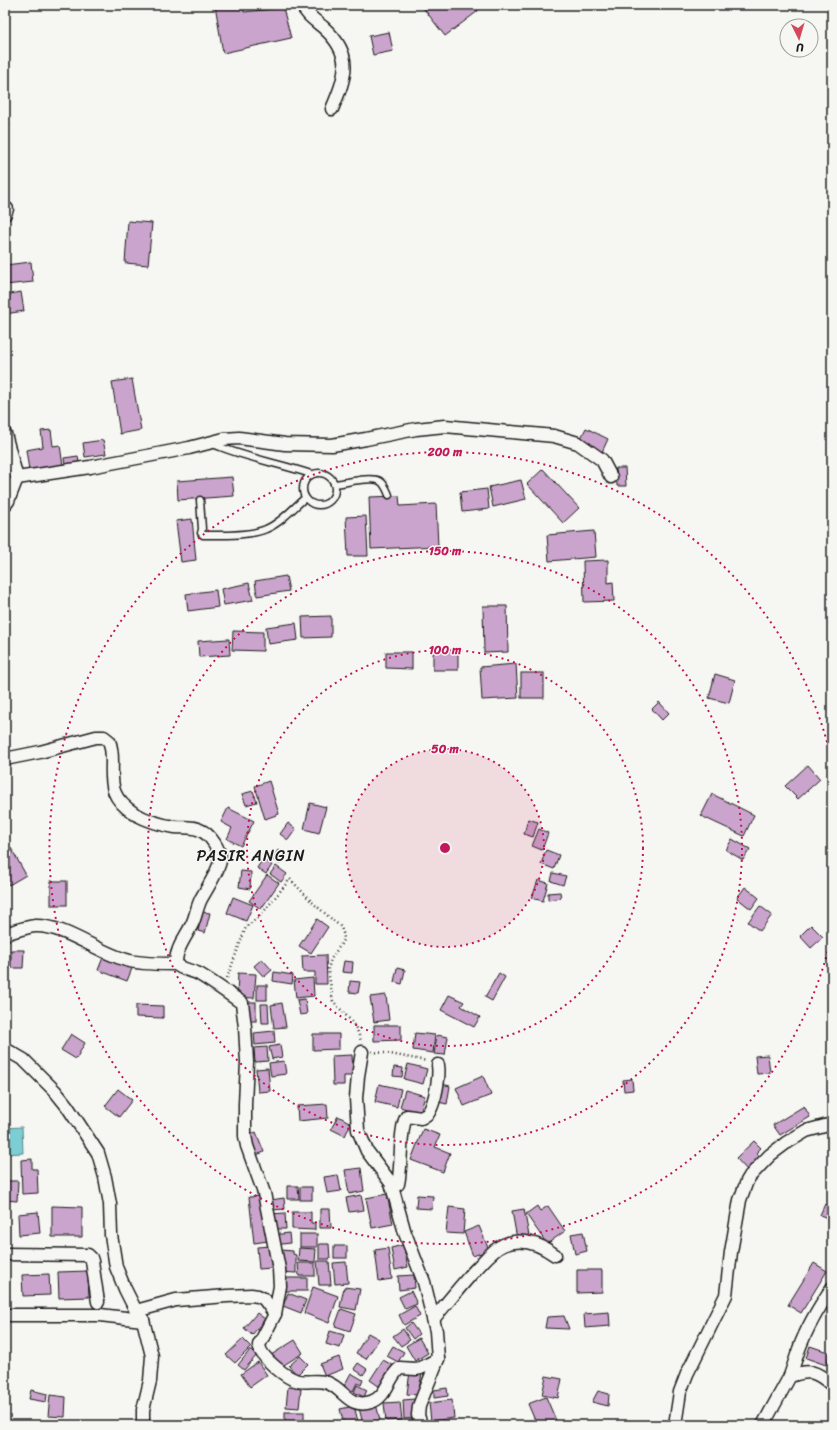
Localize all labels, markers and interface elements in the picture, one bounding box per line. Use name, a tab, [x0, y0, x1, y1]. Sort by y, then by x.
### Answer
north arrow	[779, 18, 819, 58]
text: U	[795, 38, 804, 57]
text: 200 m	[427, 441, 463, 463]
text: 150 m	[429, 540, 462, 562]
text: 100 m	[429, 639, 462, 661]
text: 50 m	[431, 738, 459, 760]
district label: PASIR ANGIN	[196, 841, 306, 870]
centre of rings	[438, 841, 452, 855]

